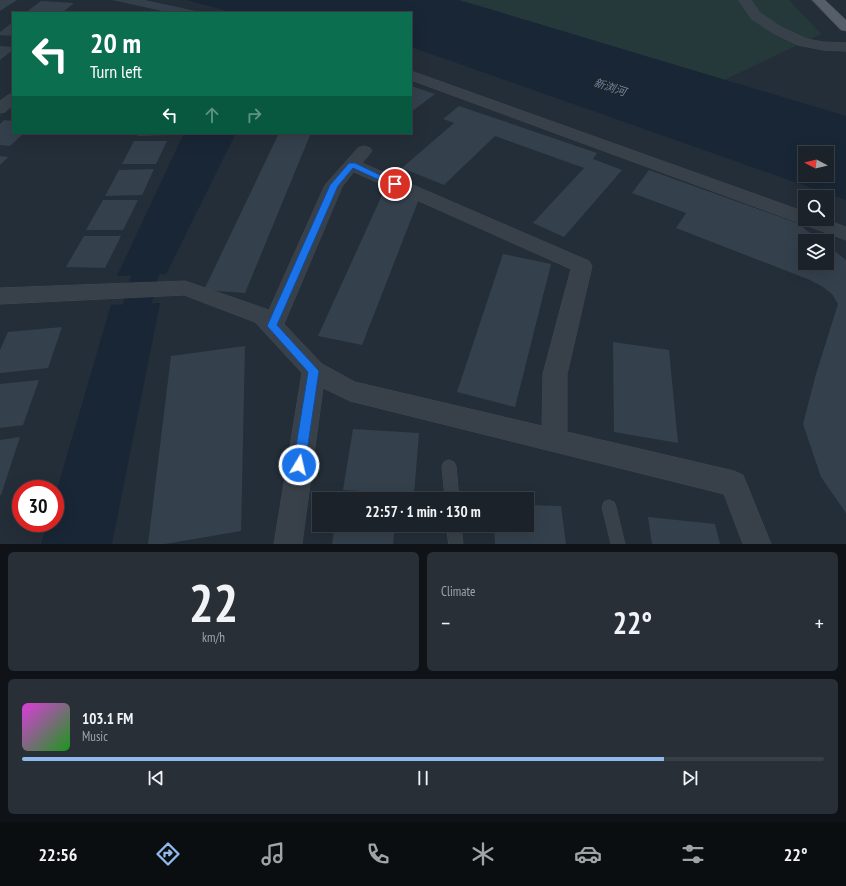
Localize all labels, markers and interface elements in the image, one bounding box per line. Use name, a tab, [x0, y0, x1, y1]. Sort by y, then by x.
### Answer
text: 20 m	[90, 24, 141, 61]
icon: left	[24, 28, 76, 80]
text: Turn left	[90, 60, 142, 83]
water label: 新浏河	[592, 75, 630, 99]
icon: left	[159, 104, 181, 126]
icon: ahead	[201, 104, 223, 126]
icon: right	[243, 104, 265, 126]
north arrow	[798, 146, 834, 182]
map controls	[798, 146, 834, 270]
pin	[378, 167, 412, 201]
icon: arrive	[384, 173, 406, 195]
button: search	[798, 190, 834, 226]
button: layers	[798, 234, 834, 270]
position arrow	[278, 444, 320, 486]
speed limit sign: 30	[12, 480, 64, 532]
text: 22:57 · 1 min · 130 m	[365, 502, 481, 521]
text: 22	[189, 569, 238, 636]
text: Climate	[441, 583, 475, 600]
text: 22°	[613, 603, 652, 642]
text: −	[441, 609, 450, 637]
text: +	[815, 609, 824, 637]
text: km/h	[202, 629, 225, 646]
text: 103.1 FM	[82, 709, 133, 728]
text: Music	[82, 728, 108, 745]
icon: previous	[145, 767, 167, 789]
icon: pause	[412, 767, 434, 789]
icon: next	[679, 767, 701, 789]
icon: directions	[154, 840, 182, 868]
icon: music	[259, 840, 287, 868]
icon: phone	[364, 840, 392, 868]
icon: climate	[469, 840, 497, 868]
icon: car	[574, 840, 602, 868]
icon: filters	[679, 840, 707, 868]
text: 22:56	[38, 843, 77, 866]
text: 22°	[784, 843, 808, 866]

